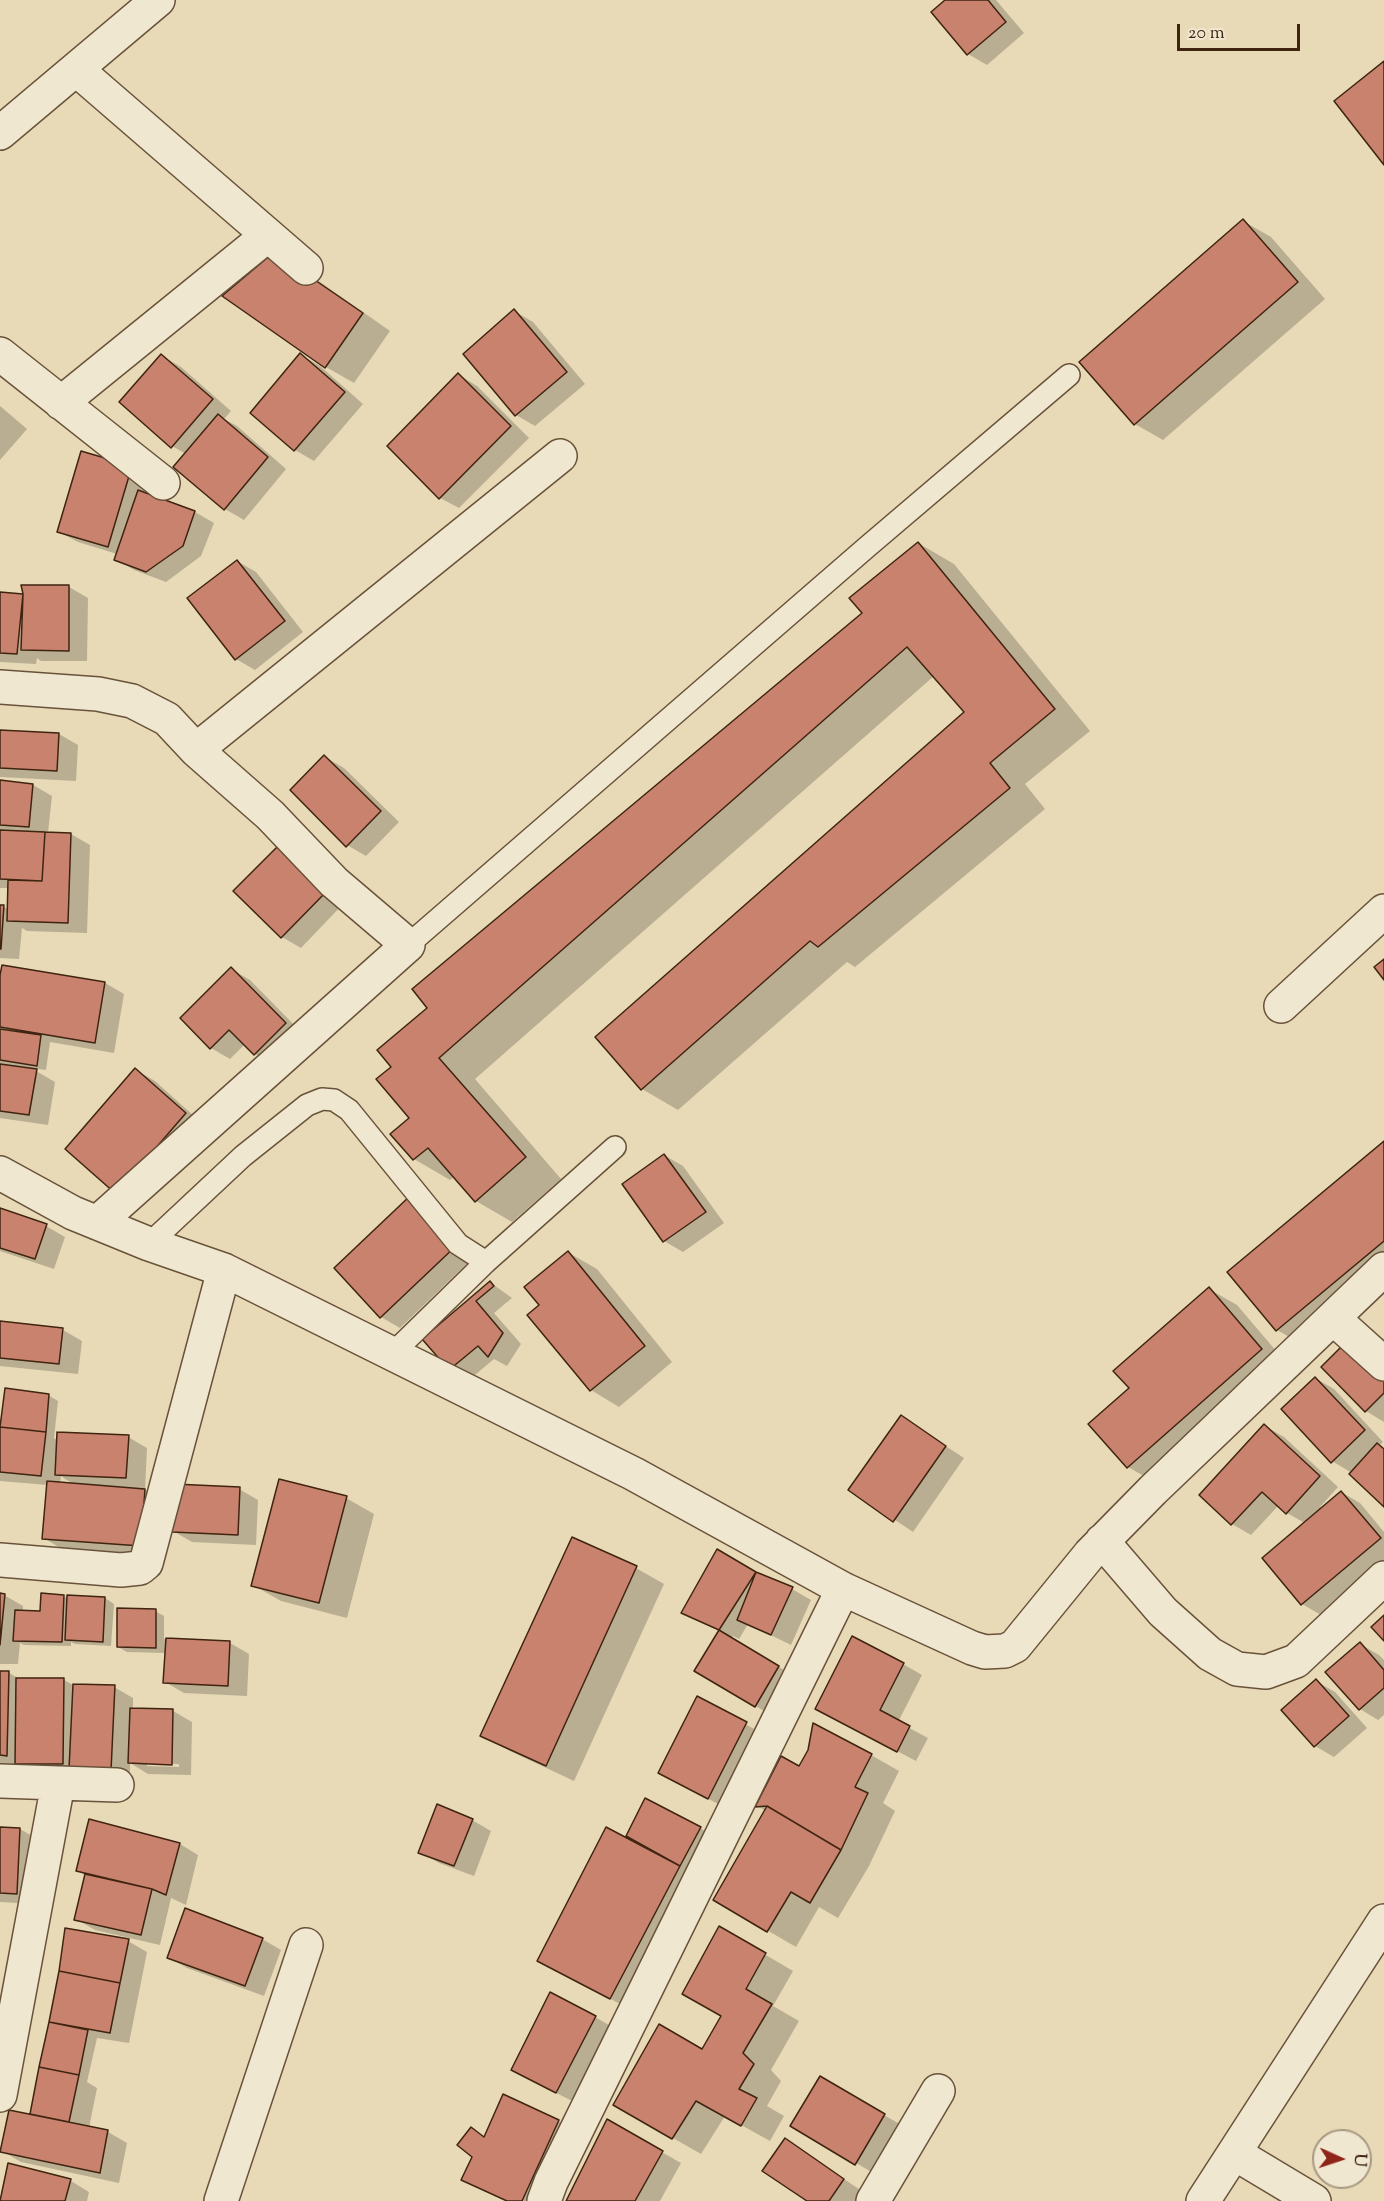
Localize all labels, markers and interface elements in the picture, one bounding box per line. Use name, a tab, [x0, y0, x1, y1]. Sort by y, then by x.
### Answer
scale bar	[1180, 12, 1303, 50]
text: 20 m	[1188, 21, 1225, 47]
north arrow	[1312, 2129, 1372, 2189]
text: U	[1347, 2153, 1370, 2167]

